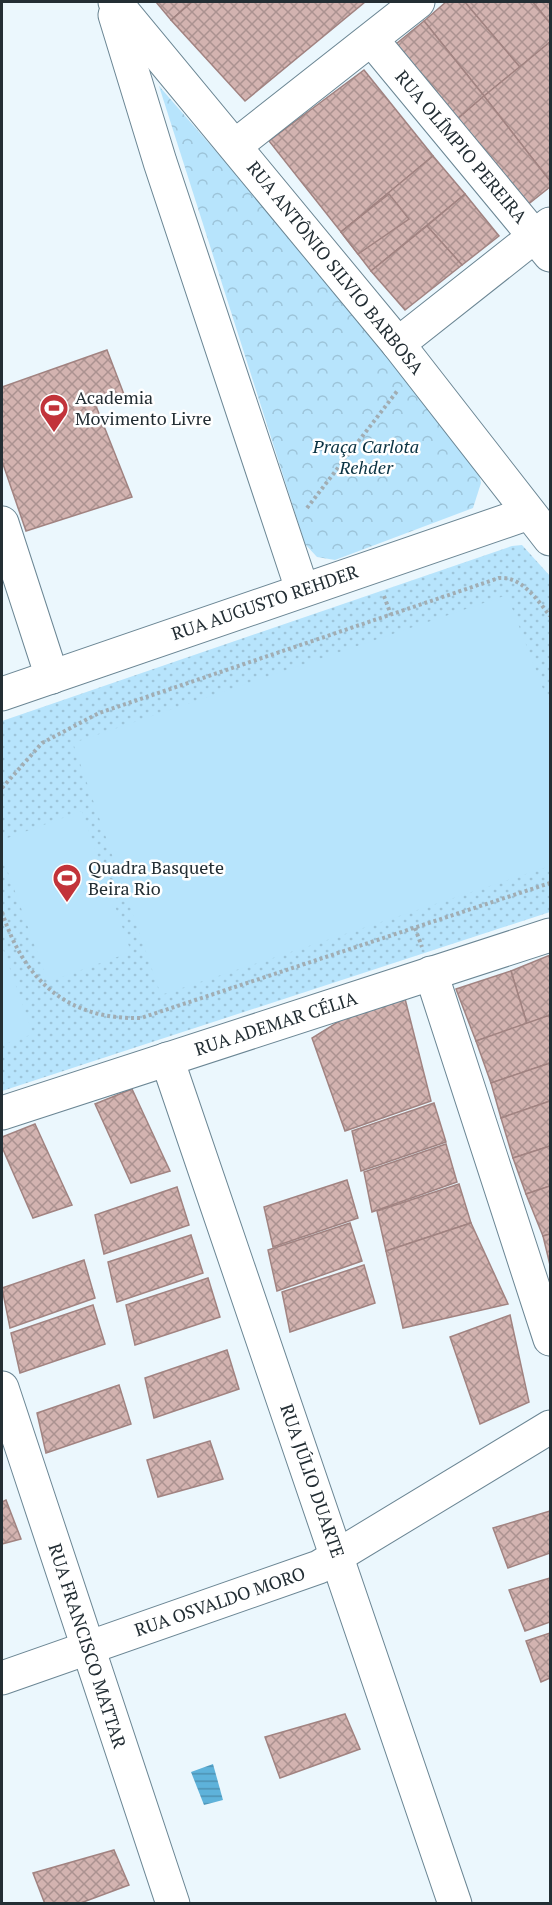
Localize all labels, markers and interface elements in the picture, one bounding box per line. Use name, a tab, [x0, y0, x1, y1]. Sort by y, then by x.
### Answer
street label: RUA OLÍMPIO PEREIRA	[391, 65, 533, 229]
street label: RUA ANTÔNIO SILVIO BARBOSA	[242, 156, 430, 380]
place label: Academia Movimento Livre	[75, 385, 211, 430]
sports icon: Academia Movimento Livre	[38, 392, 70, 434]
park label: Praça Carlota Rehder	[312, 434, 419, 479]
street label: RUA AUGUSTO REHDER	[168, 559, 362, 645]
place label: Quadra Basquete Beira Rio	[88, 855, 224, 900]
sports icon: Quadra Basquete Beira Rio	[51, 862, 83, 904]
street label: RUA ADEMAR CÉLIA	[191, 985, 361, 1061]
street label: RUA JÚLIO DUARTE	[275, 1400, 351, 1561]
street label: RUA FRANCISCO MATTAR	[43, 1540, 133, 1752]
street label: RUA OSVALDO MORO	[131, 1561, 308, 1642]

